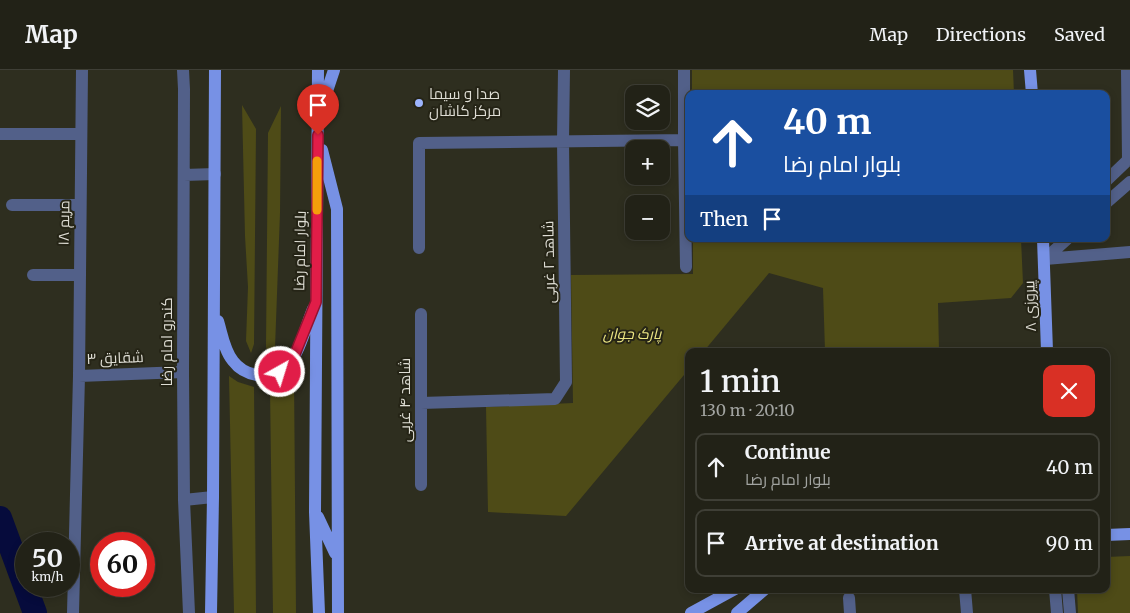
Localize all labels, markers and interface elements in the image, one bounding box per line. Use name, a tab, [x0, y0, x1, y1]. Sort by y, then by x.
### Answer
text: Map	[25, 19, 78, 50]
text: Map	[870, 23, 908, 46]
text: Directions	[936, 23, 1026, 46]
text: Saved	[1054, 23, 1105, 46]
pin	[297, 84, 339, 135]
place label: صدا و سیما مرکز کاشان	[429, 84, 501, 121]
map controls	[625, 85, 670, 240]
button: layers	[625, 85, 670, 130]
icon: arrive	[304, 91, 332, 119]
marker: صدا و سیما مرکز کاشان	[413, 97, 425, 109]
text: 40 m	[783, 100, 871, 144]
icon: ahead	[700, 110, 765, 175]
button: +	[625, 140, 670, 185]
text: بلوار امام رضا	[783, 150, 901, 178]
button: −	[625, 195, 670, 240]
street label: مریم ۱۸	[54, 200, 74, 246]
icon: arrive	[758, 205, 786, 233]
text: Then	[700, 207, 748, 231]
street label: بلوار امام رضا	[289, 211, 311, 291]
street label: شاهد ۲ غربی	[538, 221, 560, 303]
street label: پیروزی ۸	[1019, 280, 1041, 332]
street label: کندرو امام رضا	[157, 297, 177, 387]
park label: پارک جوان	[603, 324, 662, 344]
position arrow	[253, 345, 305, 397]
street label: شقایق ۳	[86, 347, 144, 369]
street label: شاهد ۴ غربی	[395, 358, 415, 442]
text: 1 min	[700, 362, 781, 400]
button: close	[1043, 365, 1095, 417]
text: 130 m · 20:10	[700, 400, 794, 420]
text: Continue	[745, 440, 831, 464]
icon: ahead	[702, 453, 730, 481]
text: 40 m	[1046, 455, 1093, 479]
text: بلوار امام رضا	[745, 469, 831, 489]
icon: arrive	[702, 529, 730, 557]
text: Arrive at destination	[745, 531, 939, 555]
text: 90 m	[1046, 531, 1093, 555]
speed limit sign: 60	[90, 532, 155, 597]
text: 50	[32, 542, 63, 574]
text: km/h	[32, 569, 63, 584]

